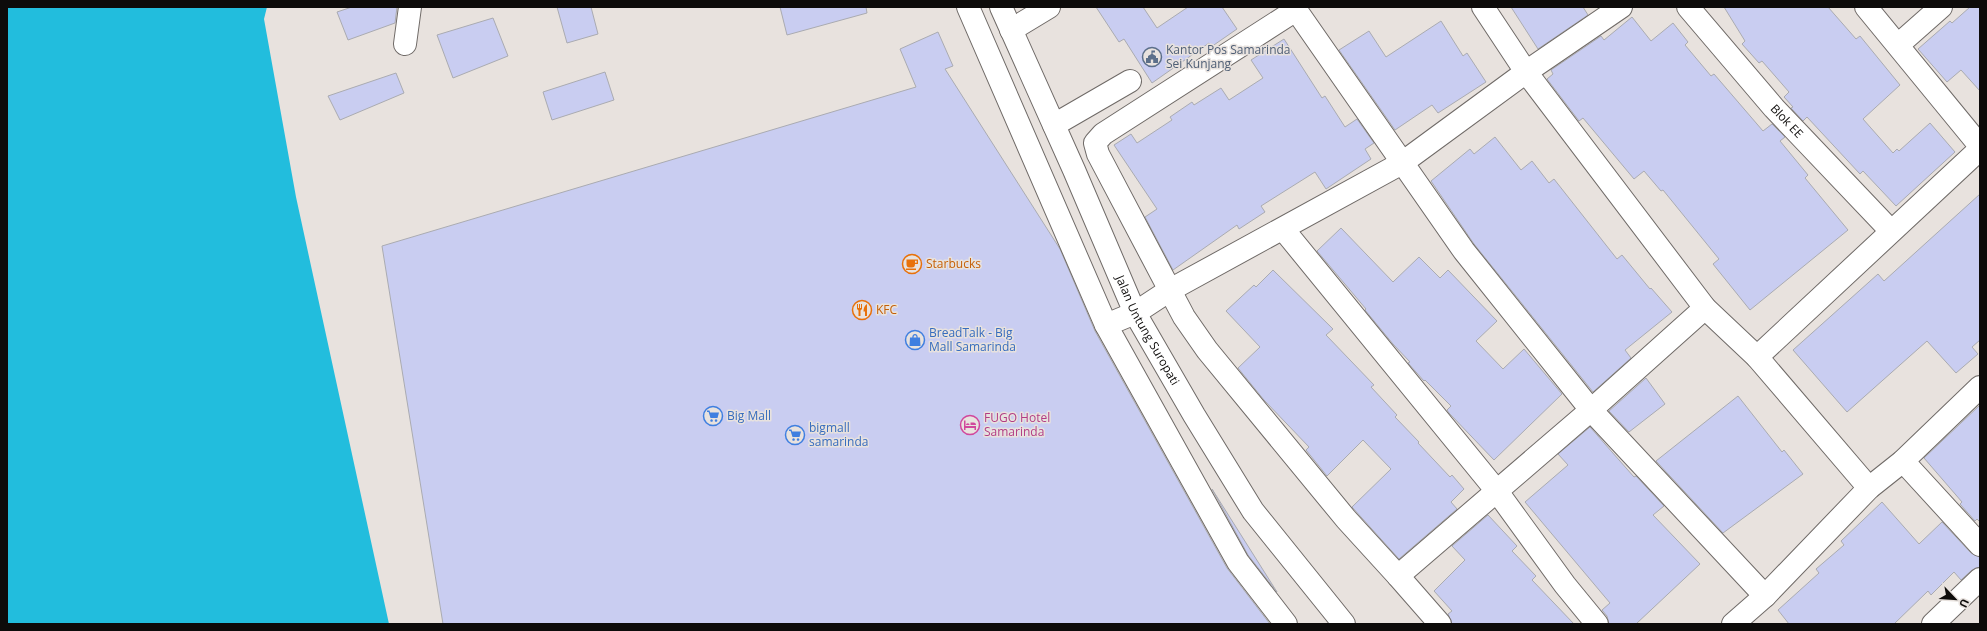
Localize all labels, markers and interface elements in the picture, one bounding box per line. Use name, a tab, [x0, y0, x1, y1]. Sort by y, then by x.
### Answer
place label: Kantor Pos Samarinda Sei Kunjang	[1166, 41, 1291, 72]
public building icon: Kantor Pos Samarinda Sei Kunjang	[1141, 46, 1163, 68]
street label: Blok EE	[1767, 100, 1807, 142]
cafe icon: Starbucks	[901, 253, 923, 275]
place label: Starbucks	[926, 255, 981, 272]
street label: Jalan Untung Suropati	[1111, 272, 1184, 388]
restaurant icon: KFC	[851, 299, 873, 321]
place label: KFC	[876, 301, 898, 318]
place label: BreadTalk - Big Mall Samarinda	[929, 324, 1016, 355]
shop icon: BreadTalk - Big Mall Samarinda	[904, 329, 926, 351]
supermarket icon: Big Mall	[702, 405, 724, 427]
place label: Big Mall	[727, 407, 771, 424]
place label: FUGO Hotel Samarinda	[984, 409, 1050, 440]
hotel icon: FUGO Hotel Samarinda	[959, 414, 981, 436]
place label: bigmall samarinda	[809, 419, 868, 450]
supermarket icon: bigmall samarinda	[784, 424, 806, 446]
north arrow	[1935, 579, 1975, 619]
text: U	[1956, 596, 1973, 610]

